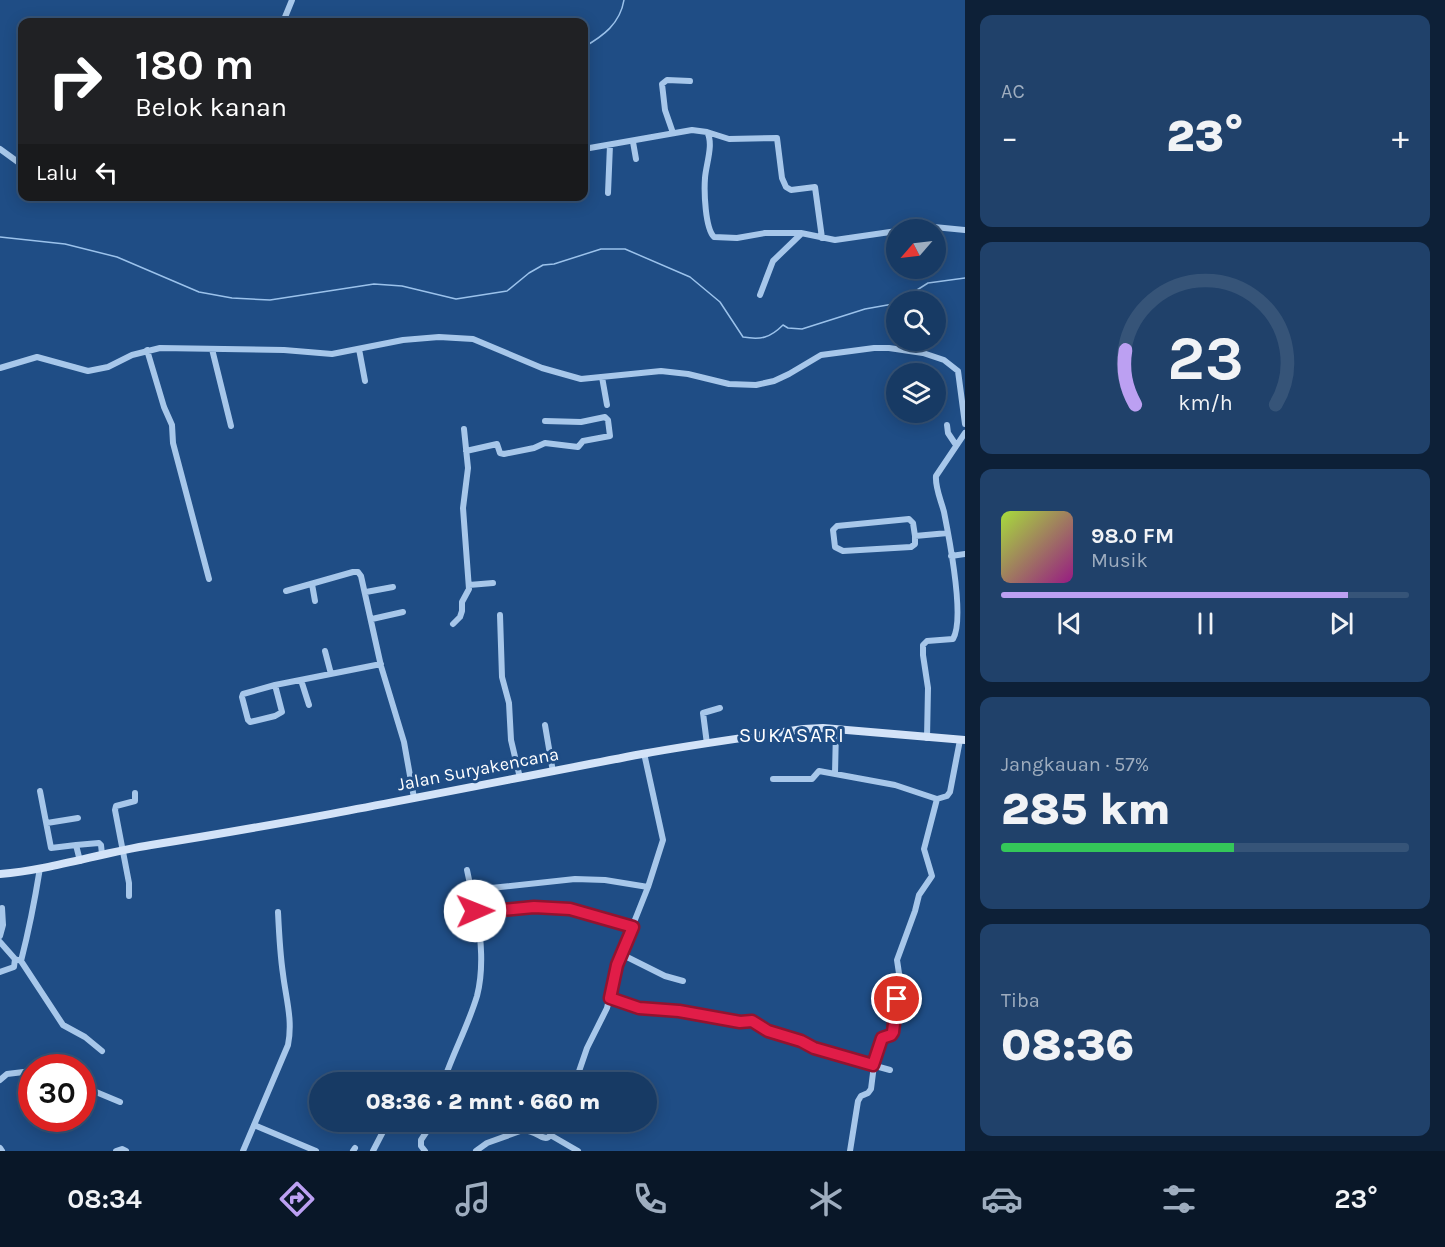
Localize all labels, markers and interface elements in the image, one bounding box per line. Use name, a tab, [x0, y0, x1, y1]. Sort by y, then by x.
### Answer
text: 180 m	[135, 40, 254, 90]
icon: right	[36, 42, 114, 120]
text: AC	[1001, 80, 1025, 103]
text: Belok kanan	[135, 91, 287, 123]
text: 23°	[1166, 110, 1244, 162]
text: −	[1001, 118, 1018, 156]
text: +	[1392, 118, 1409, 156]
icon: left	[90, 156, 123, 189]
text: Lalu	[36, 160, 78, 186]
north arrow	[886, 219, 946, 279]
map controls	[886, 219, 946, 423]
button: search	[886, 291, 946, 351]
text: 23	[1167, 322, 1243, 395]
button: layers	[886, 363, 946, 423]
text: km/h	[1178, 391, 1232, 416]
text: 98.0 FM	[1091, 523, 1174, 549]
text: Musik	[1091, 549, 1148, 572]
icon: previous	[1053, 607, 1086, 640]
icon: pause	[1189, 607, 1222, 640]
icon: next	[1325, 607, 1358, 640]
district label: SUKASARI	[739, 723, 845, 747]
street label: Jalan Suryakencana	[395, 743, 561, 795]
text: Jangkauan · 57%	[1001, 753, 1149, 776]
text: 285 km	[1001, 783, 1170, 835]
position arrow	[443, 879, 507, 943]
pin	[871, 973, 922, 1024]
icon: arrive	[880, 982, 913, 1015]
text: Tiba	[1001, 989, 1040, 1012]
text: 08:36	[1001, 1019, 1134, 1071]
speed limit sign: 30	[18, 1054, 96, 1132]
text: 08:36 · 2 mnt · 660 m	[366, 1089, 600, 1115]
icon: directions	[276, 1178, 318, 1220]
icon: music	[452, 1178, 494, 1220]
icon: phone	[629, 1178, 671, 1220]
icon: climate	[805, 1178, 847, 1220]
icon: car	[981, 1178, 1023, 1220]
icon: filters	[1158, 1178, 1200, 1220]
text: 08:34	[67, 1183, 142, 1215]
text: 23°	[1334, 1183, 1378, 1215]

